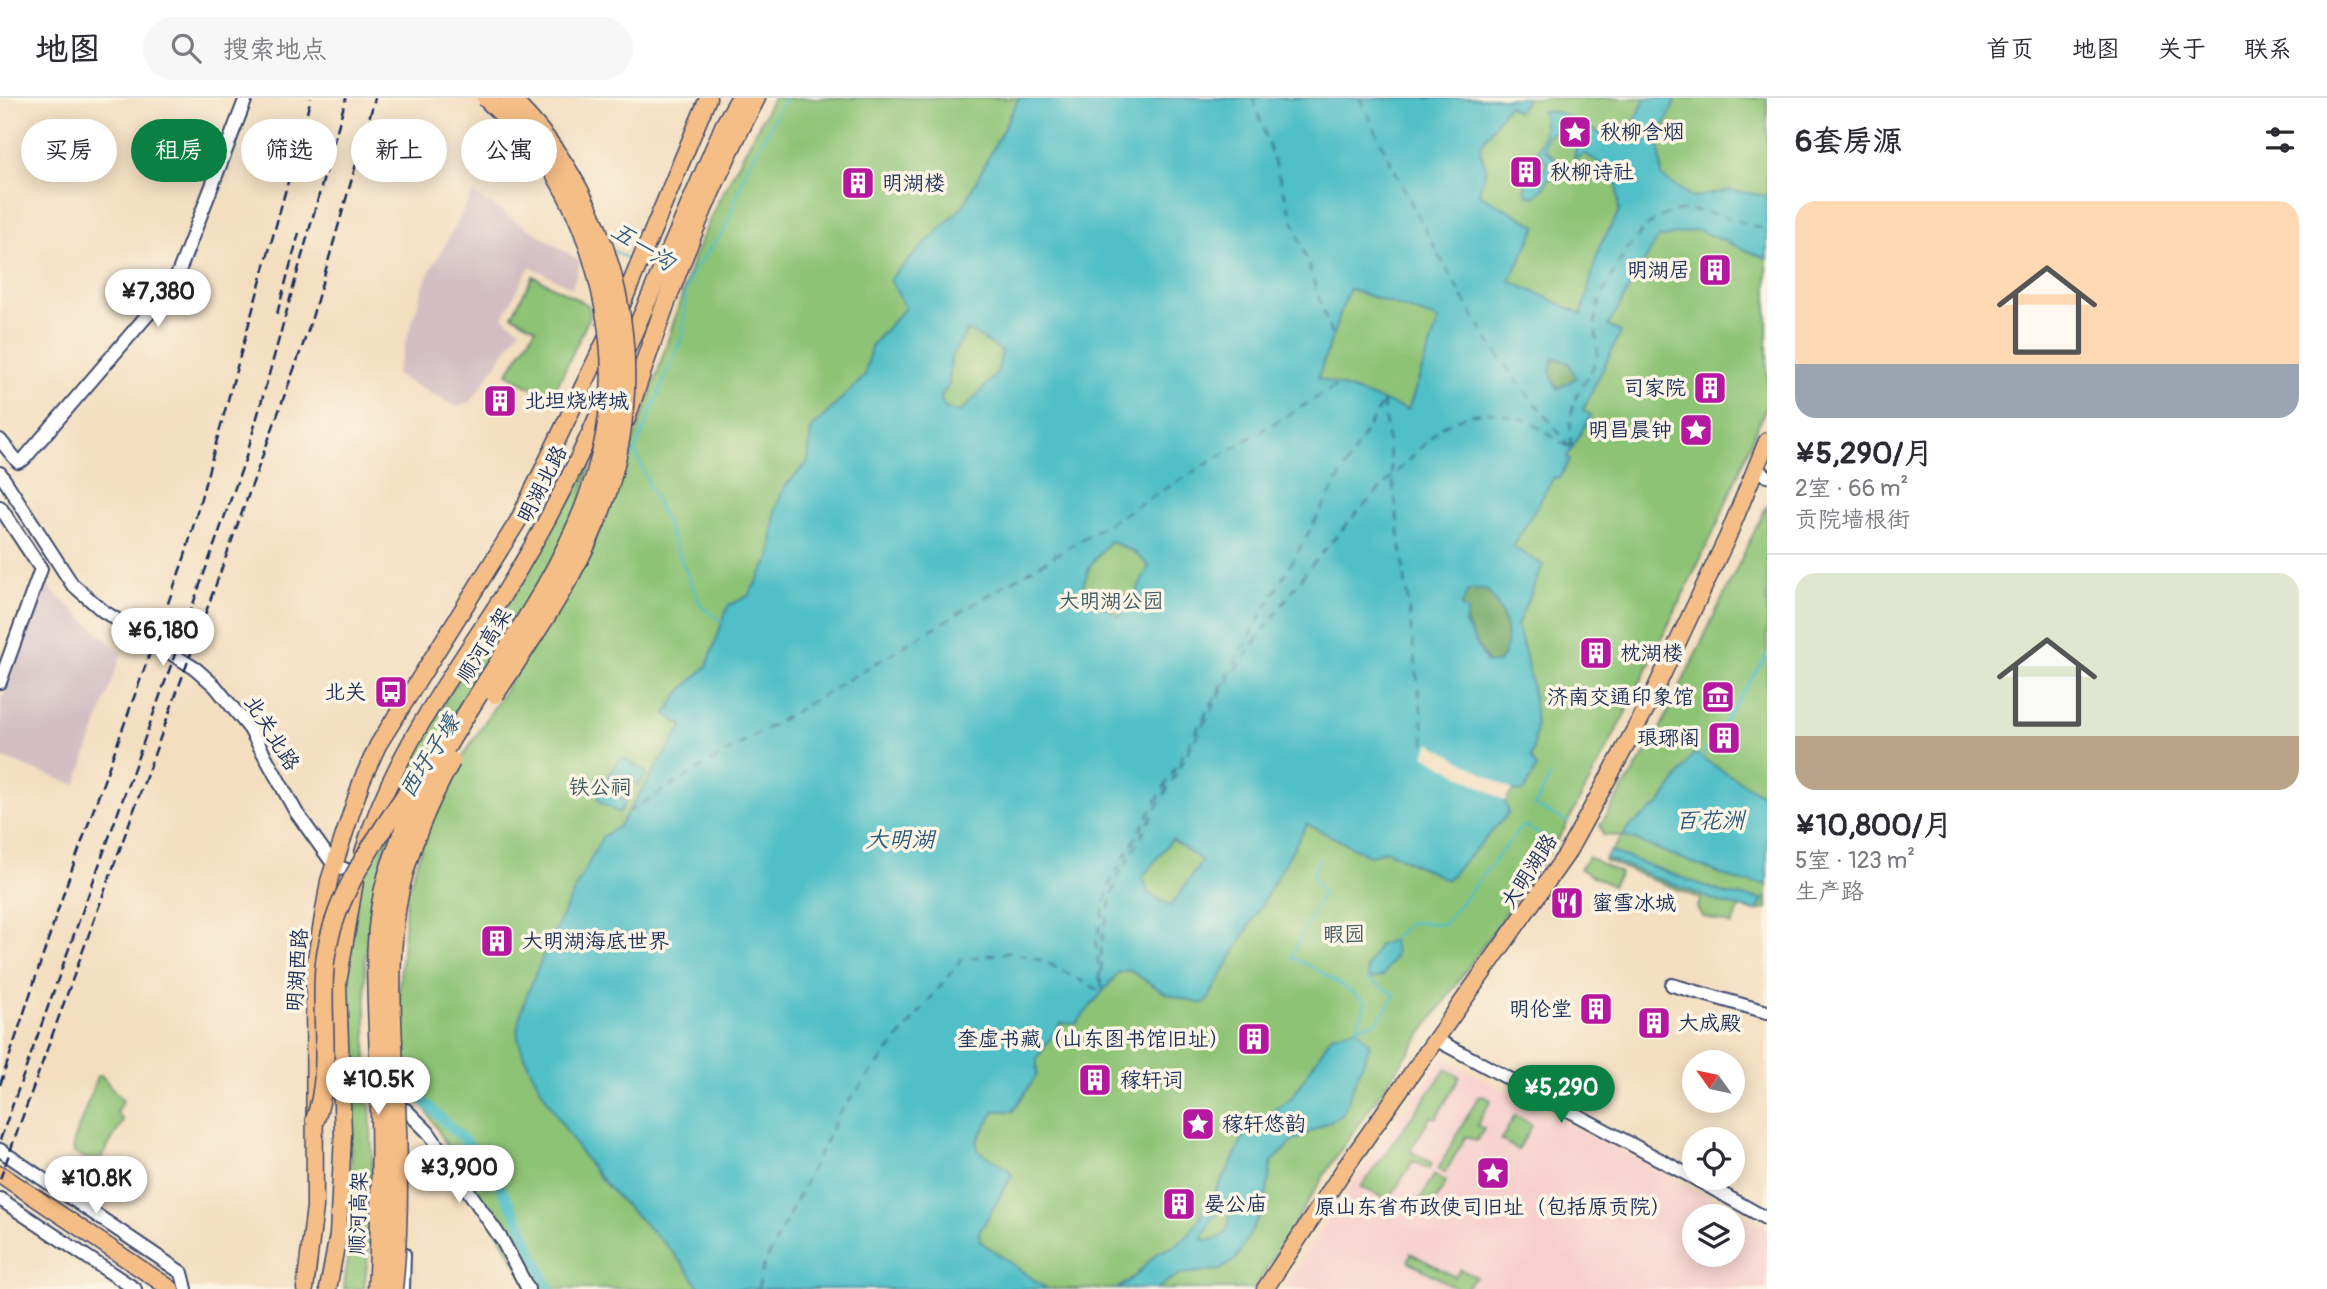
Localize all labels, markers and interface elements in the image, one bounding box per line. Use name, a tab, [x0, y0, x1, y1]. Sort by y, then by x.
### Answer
search box	[143, 17, 633, 80]
text: 地图	[35, 29, 101, 70]
icon: search	[167, 29, 205, 67]
text: 搜索地点	[223, 34, 327, 66]
text: 首页	[1986, 35, 2034, 64]
text: 地图	[2072, 35, 2120, 64]
text: 关于	[2158, 35, 2206, 64]
text: 联系	[2244, 35, 2292, 64]
place icon: 秋柳含烟	[1556, 113, 1594, 151]
chip: 买房	[21, 119, 117, 182]
chip: 租房	[131, 119, 227, 182]
chip: 筛选	[241, 119, 337, 182]
chip: 新上	[351, 119, 447, 182]
chip: 公寓	[461, 119, 557, 182]
place label: 秋柳含烟	[1600, 119, 1684, 146]
icon: filters	[2261, 121, 2299, 159]
text: 6套房源	[1795, 123, 1902, 160]
building icon: 秋柳诗社	[1507, 153, 1545, 191]
place label: 秋柳诗社	[1550, 159, 1634, 186]
building icon: 明湖楼	[839, 164, 877, 202]
place label: 明湖楼	[882, 170, 945, 197]
water label: 五一沟	[606, 216, 681, 278]
icon: home	[1984, 247, 2110, 373]
building icon: 明湖居	[1696, 251, 1734, 289]
place label: 明湖居	[1627, 257, 1690, 284]
pin: ¥7,380	[101, 270, 215, 329]
text: ¥7,380	[121, 277, 195, 306]
building icon: 司家院	[1691, 369, 1729, 407]
place label: 司家院	[1623, 375, 1686, 402]
building icon: 北坦烧烤城	[481, 382, 519, 420]
place label: 北坦烧烤城	[524, 388, 629, 415]
place icon: 明昌晨钟	[1677, 411, 1715, 449]
place label: 明昌晨钟	[1588, 417, 1672, 444]
text: ¥5,290/月	[1795, 435, 1933, 472]
street label: 明湖北路	[511, 441, 574, 528]
text: 2室 · 66 m²	[1795, 474, 1908, 503]
text: 贡院墙根街	[1795, 505, 1910, 534]
park label: 大明湖公园	[1059, 588, 1164, 615]
street label: 顺河高架	[451, 602, 518, 688]
pin: ¥6,180	[106, 608, 220, 668]
text: ¥6,180	[127, 616, 199, 645]
icon: home	[1984, 619, 2110, 745]
building icon: 枕湖楼	[1577, 634, 1615, 672]
place label: 枕湖楼	[1620, 640, 1683, 667]
bus stop icon: 北关	[372, 673, 410, 711]
museum icon: 济南交通印象馆	[1699, 678, 1737, 716]
place label: 北关	[324, 679, 366, 706]
place label: 济南交通印象馆	[1547, 684, 1694, 711]
street label: 北关北路	[238, 690, 305, 776]
water label: 西圩子壕	[393, 707, 468, 803]
building icon: 琅琊阁	[1705, 719, 1743, 757]
place label: 琅琊阁	[1637, 725, 1700, 752]
park label: 铁公祠	[569, 774, 632, 801]
water label: 百花洲	[1676, 806, 1747, 835]
text: ¥10,800/月	[1795, 807, 1953, 844]
water label: 大明湖	[866, 825, 937, 854]
street label: 大明湖路	[1495, 829, 1564, 914]
text: 5室 · 123 m²	[1795, 846, 1915, 875]
text: 生产路	[1795, 877, 1864, 906]
restaurant icon: 蜜雪冰城	[1548, 884, 1586, 922]
place label: 蜜雪冰城	[1592, 890, 1676, 917]
park label: 暇园	[1323, 921, 1365, 948]
building icon: 大明湖海底世界	[478, 922, 516, 960]
street label: 明湖西路	[281, 927, 314, 1013]
place label: 大明湖海底世界	[522, 928, 669, 955]
building icon: 明伦堂	[1577, 990, 1615, 1028]
place label: 明伦堂	[1509, 996, 1572, 1023]
building icon: 大成殿	[1635, 1004, 1673, 1042]
place label: 大成殿	[1678, 1010, 1741, 1037]
building icon: 奎虚书藏（山东图书馆旧址）	[1235, 1020, 1273, 1058]
place label: 奎虚书藏（山东图书馆旧址）	[957, 1026, 1230, 1053]
north arrow	[1682, 1050, 1745, 1113]
map controls	[1682, 1050, 1745, 1267]
pin: ¥10.5K	[321, 1058, 435, 1117]
building icon: 稼轩词	[1076, 1061, 1114, 1099]
text: ¥10.5K	[342, 1065, 414, 1094]
pin: ¥5,290	[1504, 1066, 1618, 1125]
place label: 稼轩词	[1120, 1067, 1183, 1094]
text: ¥5,290	[1524, 1073, 1598, 1102]
place icon: 稼轩悠韵	[1179, 1105, 1217, 1143]
place label: 稼轩悠韵	[1222, 1111, 1306, 1138]
button: locate	[1682, 1127, 1745, 1190]
pin: ¥3,900	[402, 1146, 516, 1205]
text: ¥3,900	[420, 1153, 498, 1182]
place icon: 原山东省布政使司旧址（包括原贡院）	[1474, 1154, 1512, 1192]
pin: ¥10.8K	[39, 1156, 153, 1216]
text: ¥10.8K	[60, 1164, 132, 1193]
street label: 顺河高架	[344, 1171, 373, 1255]
building icon: 晏公庙	[1160, 1185, 1198, 1223]
place label: 晏公庙	[1204, 1191, 1267, 1218]
place label: 原山东省布政使司旧址（包括原贡院）	[1315, 1194, 1672, 1221]
button: layers	[1682, 1204, 1745, 1267]

